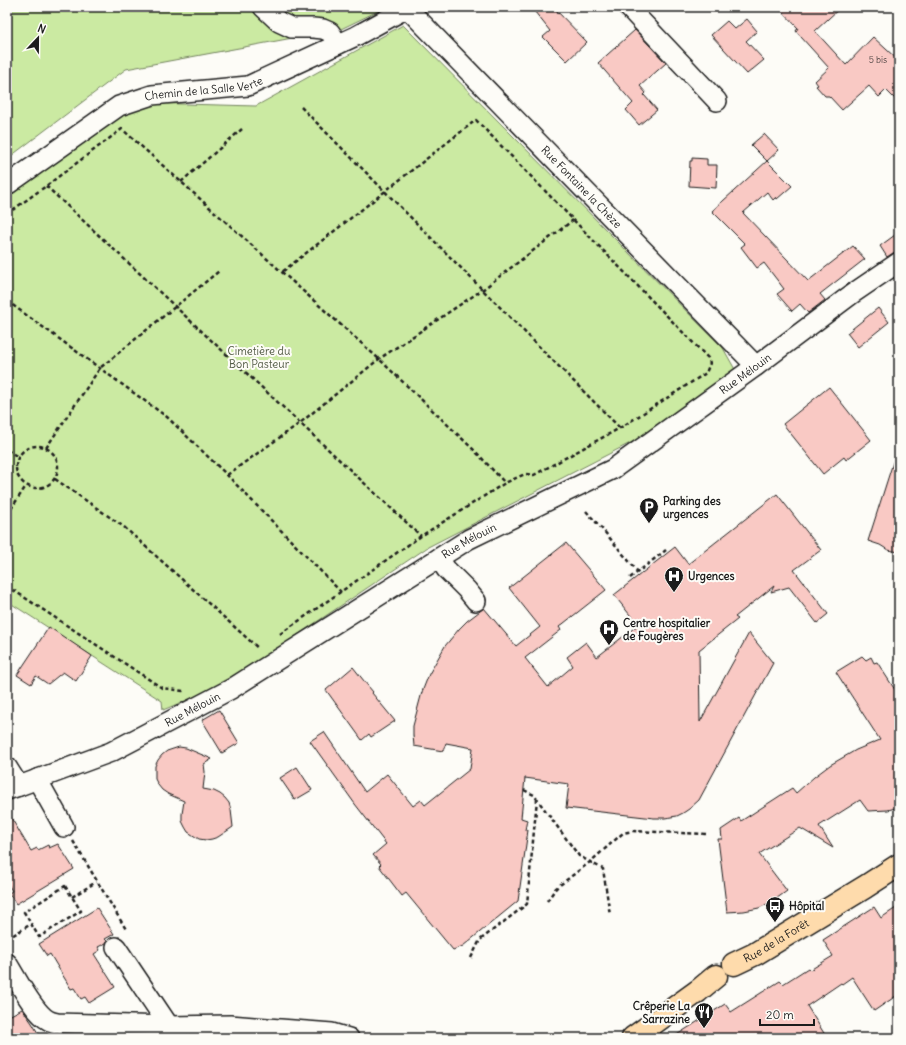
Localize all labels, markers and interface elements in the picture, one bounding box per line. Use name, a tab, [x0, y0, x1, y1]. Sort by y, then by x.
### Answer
north arrow	[18, 18, 58, 58]
text: N	[36, 21, 48, 37]
house number: 5 bis	[869, 54, 887, 65]
street label: Chemin de la Salle Verte	[143, 73, 265, 104]
street label: Rue Fontaine la Chèze	[538, 143, 625, 231]
park label: Cimetière du Bon Pasteur	[228, 344, 291, 371]
street label: Rue Mélouin	[717, 350, 774, 397]
place label: Parking des urgences	[663, 494, 721, 522]
parking icon: Parking des urgences	[638, 496, 660, 524]
street label: Rue Mélouin	[439, 520, 498, 562]
hospital icon: Urgences	[663, 565, 685, 593]
place label: Urgences	[688, 569, 735, 584]
place label: Centre hospitalier de Fougères	[623, 616, 711, 644]
hospital icon: Centre hospitalier de Fougères	[598, 618, 620, 646]
street label: Rue Mélouin	[162, 689, 222, 730]
bus stop icon: Hôpital	[764, 895, 786, 923]
place label: Hôpital	[789, 899, 824, 914]
street label: Rue de la Forêt	[741, 916, 812, 966]
place label: Crêperie La Sarrazine	[633, 999, 691, 1026]
restaurant icon: Crêperie La Sarrazine	[693, 1001, 715, 1029]
scale bar	[760, 1001, 814, 1027]
text: 20 m	[766, 1007, 794, 1022]

